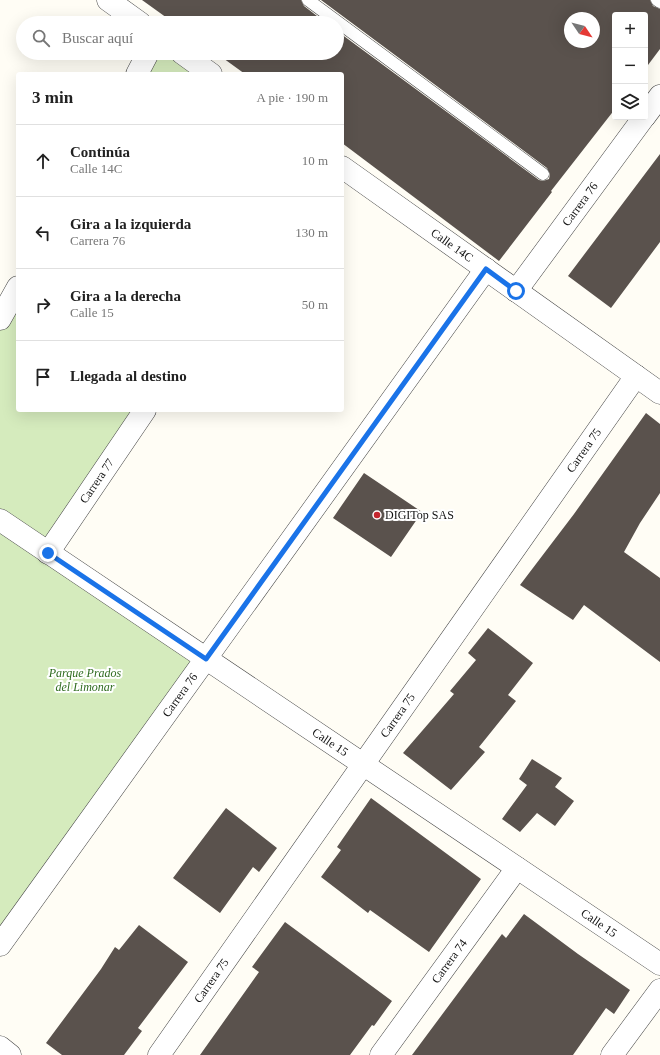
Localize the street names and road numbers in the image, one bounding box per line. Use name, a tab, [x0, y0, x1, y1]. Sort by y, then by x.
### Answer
street label: Carrera 76	[559, 179, 601, 229]
street label: Calle 14C	[428, 225, 476, 265]
street label: Carrera 75	[563, 425, 604, 475]
street label: Carrera 77	[77, 456, 117, 506]
street label: Carrera 76	[159, 670, 200, 720]
street label: Carrera 75	[377, 691, 418, 740]
street label: Calle 15	[310, 725, 351, 759]
street label: Calle 15	[578, 906, 620, 940]
street label: Carrera 74	[429, 936, 470, 986]
street label: Carrera 75	[191, 956, 232, 1005]

